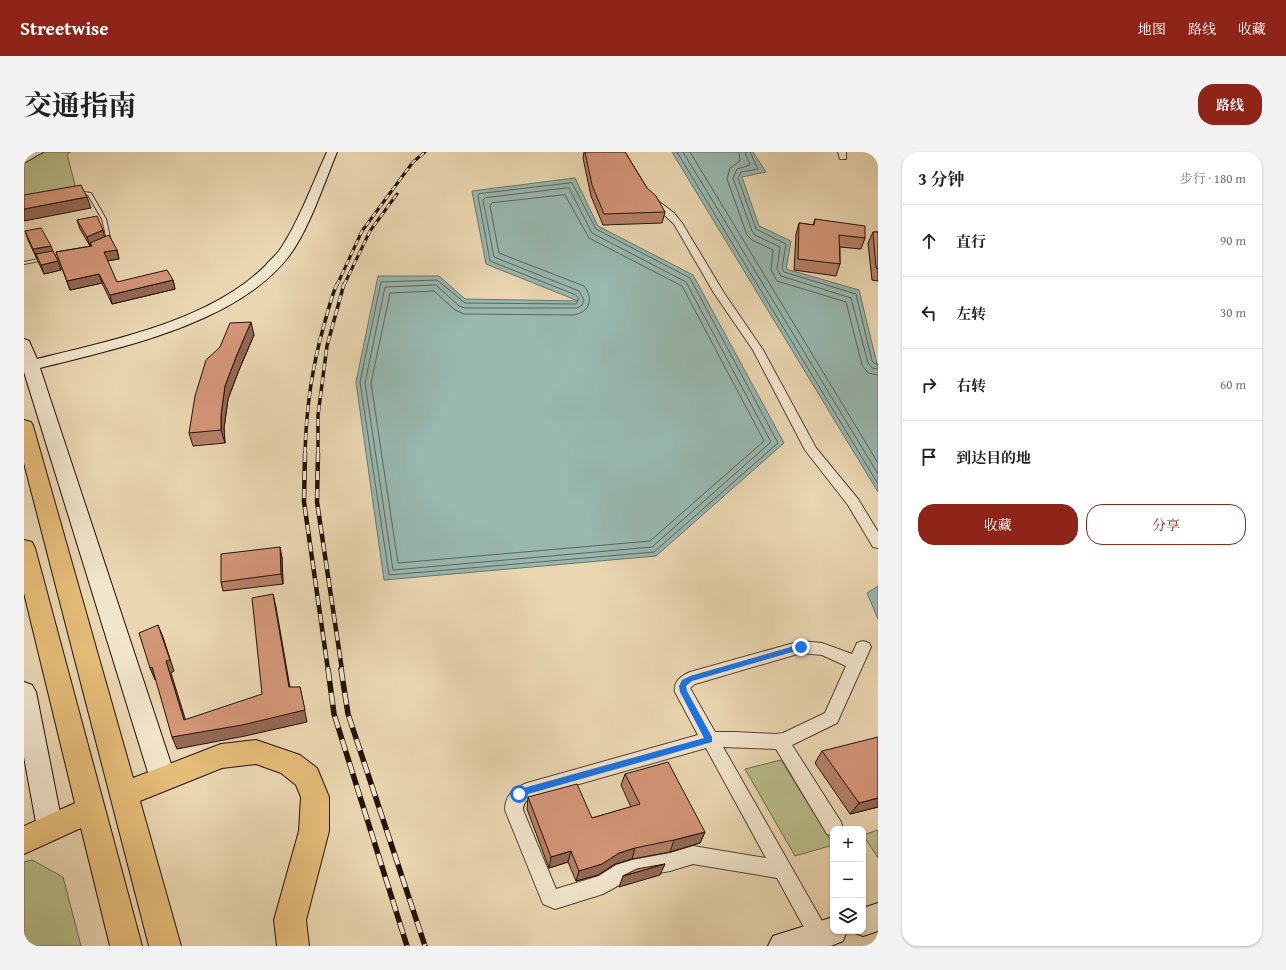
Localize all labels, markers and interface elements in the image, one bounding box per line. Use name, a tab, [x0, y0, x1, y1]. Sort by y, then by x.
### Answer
text: Streetwise	[20, 14, 109, 42]
text: 地图	[1138, 19, 1166, 39]
text: 路线	[1188, 19, 1216, 39]
text: 收藏	[1238, 19, 1266, 39]
text: 交通指南	[24, 84, 136, 125]
button: 路线	[1198, 84, 1262, 125]
text: 3 分钟	[918, 166, 965, 191]
text: 步行 · 180 m	[1180, 169, 1246, 188]
icon: ahead	[918, 230, 940, 252]
text: 直行	[956, 231, 986, 252]
text: 90 m	[1220, 231, 1246, 250]
icon: left	[918, 302, 940, 324]
text: 左转	[956, 303, 986, 324]
text: 30 m	[1220, 303, 1246, 322]
icon: right	[918, 374, 940, 396]
text: 右转	[956, 375, 986, 396]
text: 60 m	[1220, 375, 1246, 394]
icon: arrive	[918, 446, 940, 468]
text: 到达目的地	[956, 447, 1031, 468]
button: 收藏	[918, 504, 1078, 545]
button: 分享	[1086, 504, 1246, 545]
route end	[792, 638, 810, 656]
route start	[510, 785, 528, 803]
map controls	[830, 826, 866, 934]
button: +	[830, 826, 866, 862]
button: −	[830, 862, 866, 898]
button: layers	[830, 898, 866, 934]

